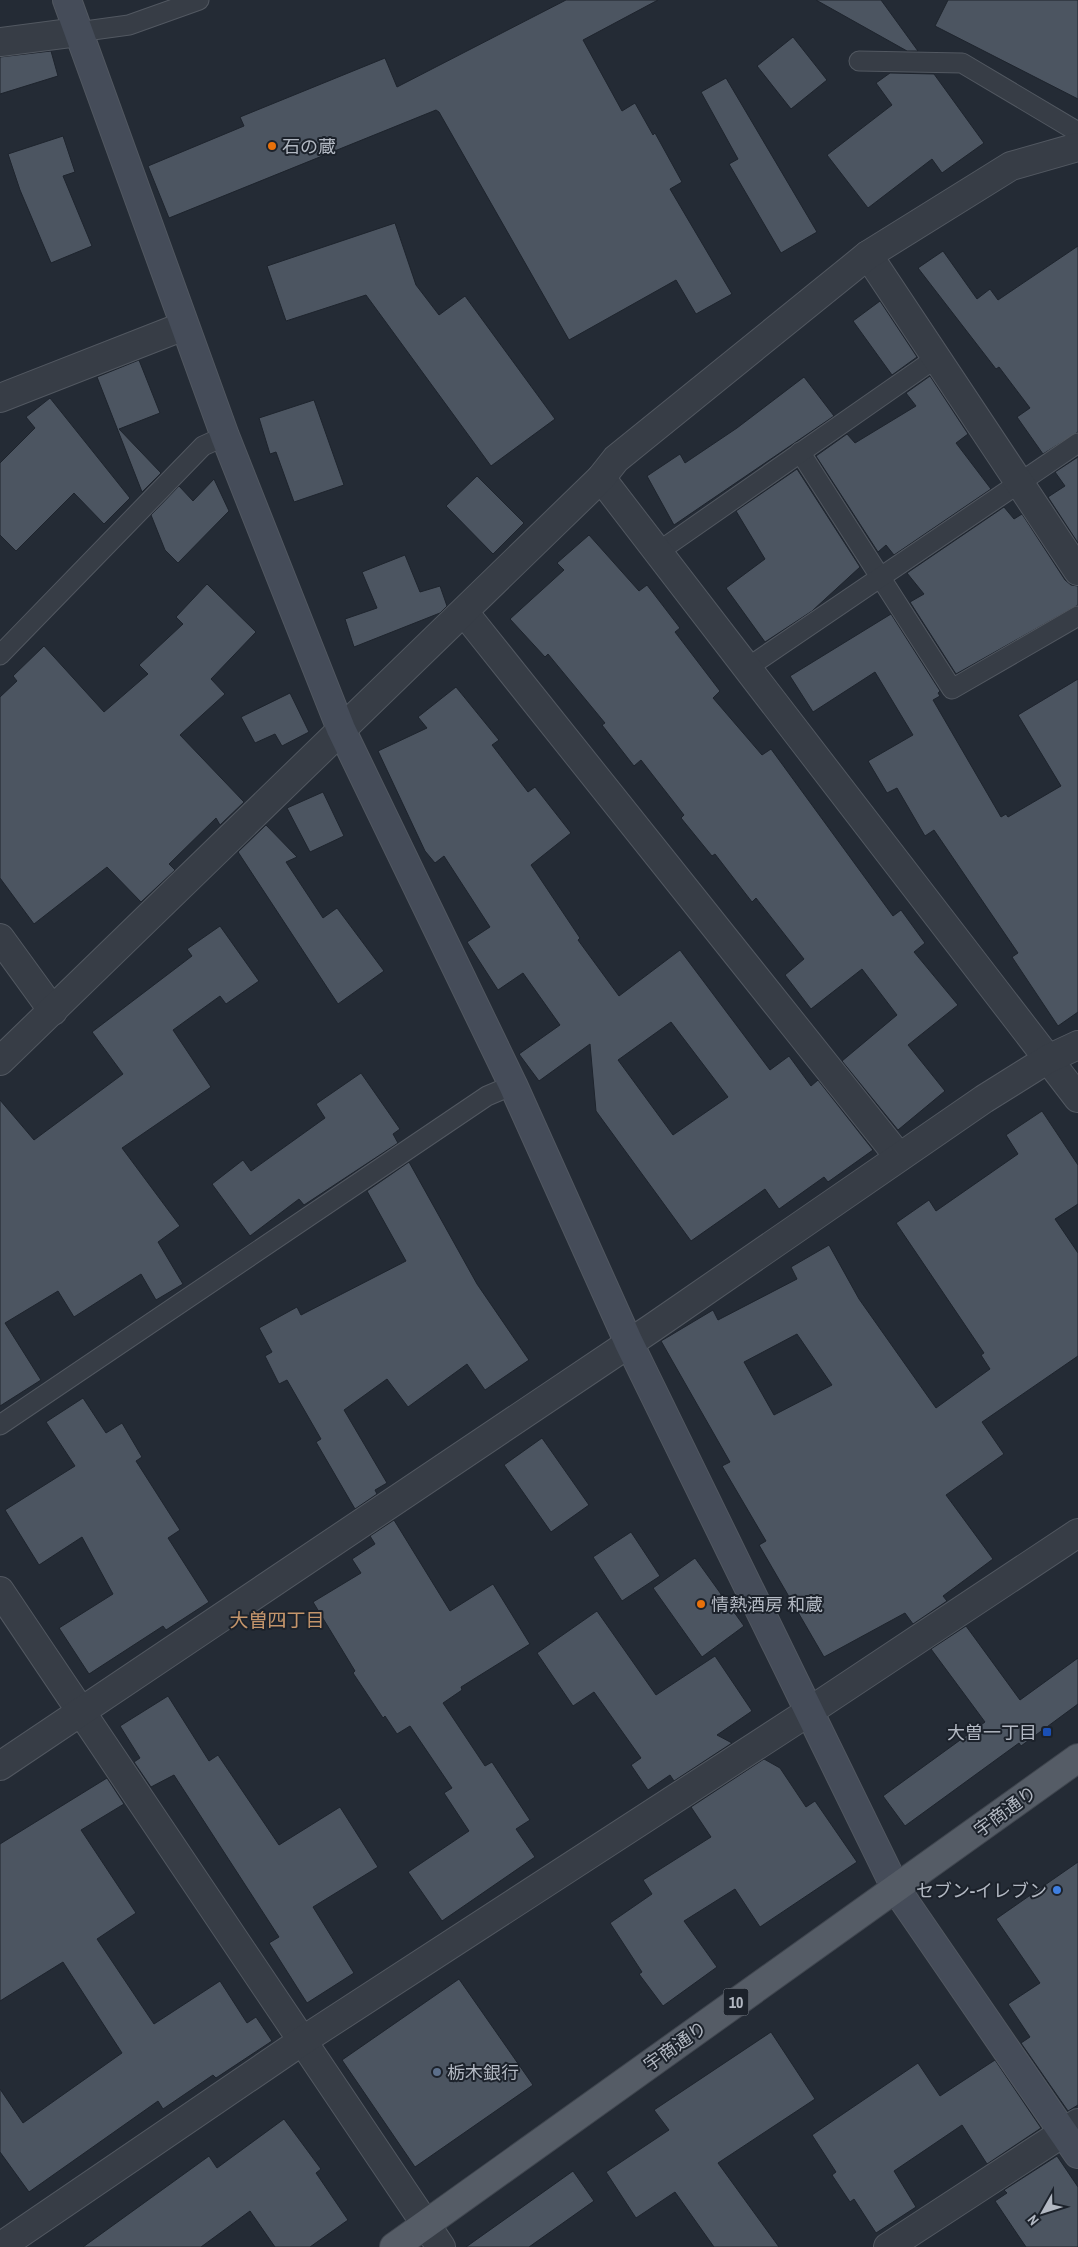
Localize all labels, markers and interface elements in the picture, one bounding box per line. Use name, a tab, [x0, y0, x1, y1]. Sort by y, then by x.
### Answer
place label: 石の蔵	[282, 134, 336, 159]
marker: 石の蔵	[266, 140, 278, 152]
place label: 情熱酒房 和蔵	[711, 1592, 823, 1617]
marker: 情熱酒房 和蔵	[695, 1598, 707, 1610]
district label: 大曽四丁目	[229, 1607, 325, 1633]
place label: 大曽一丁目	[947, 1720, 1037, 1745]
marker: 大曽一丁目	[1041, 1726, 1053, 1738]
street label: 宇商通り	[969, 1780, 1041, 1842]
place label: セブン-イレブン	[916, 1878, 1047, 1903]
marker: セブン-イレブン	[1051, 1884, 1063, 1896]
road number: 10	[724, 1988, 748, 2015]
street label: 宇商通り	[638, 2015, 712, 2077]
place label: 栃木銀行	[447, 2060, 519, 2085]
marker: 栃木銀行	[431, 2066, 443, 2078]
north arrow	[1018, 2187, 1068, 2237]
text: N	[1023, 2211, 1043, 2229]

